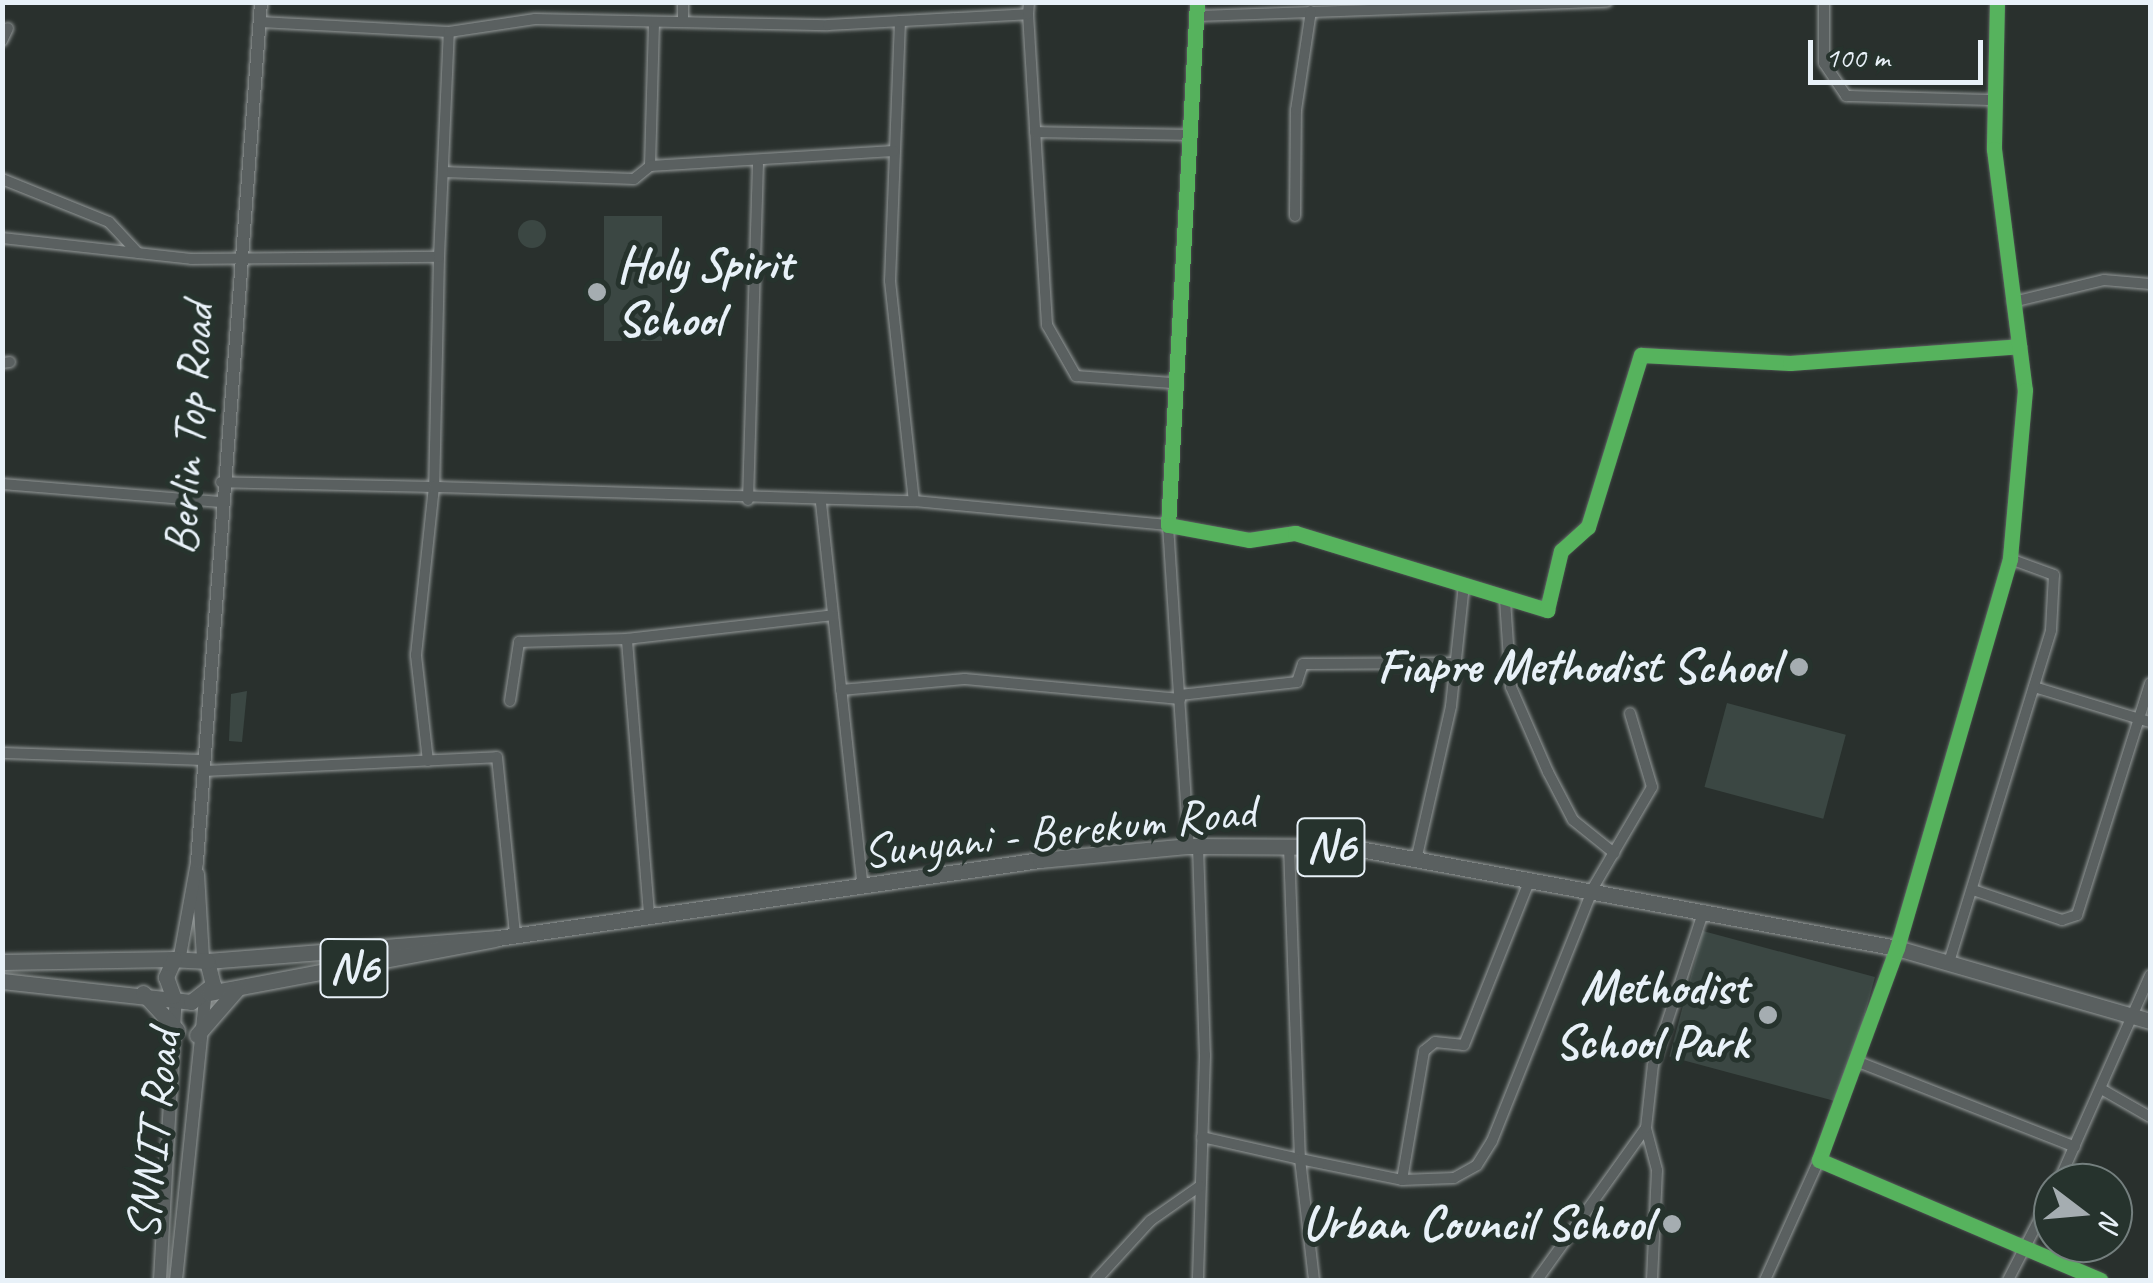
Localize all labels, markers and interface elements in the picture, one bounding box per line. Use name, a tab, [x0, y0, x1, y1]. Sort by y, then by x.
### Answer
scale bar	[1813, 20, 1988, 82]
text: 100 m	[1825, 38, 1890, 76]
place label: Holy Spirit School	[617, 235, 792, 348]
marker: Holy Spirit School	[586, 281, 608, 303]
street label: Berlin Top Road	[151, 301, 227, 557]
place label: Fiapre Methodist School	[1379, 638, 1779, 696]
marker: Fiapre Methodist School	[1788, 656, 1810, 678]
street label: Sunyani - Berekum Road	[860, 782, 1258, 880]
road number: N6	[1296, 807, 1366, 887]
road number: N6	[319, 928, 389, 1008]
place label: Methodist School Park	[1553, 958, 1748, 1071]
marker: Methodist School Park	[1757, 1004, 1779, 1026]
street label: SNNIT Road	[113, 1027, 193, 1243]
north arrow	[2033, 1163, 2133, 1263]
place label: Urban Council School	[1302, 1195, 1652, 1253]
text: N	[2091, 1208, 2130, 1234]
marker: Urban Council School	[1661, 1213, 1683, 1235]

